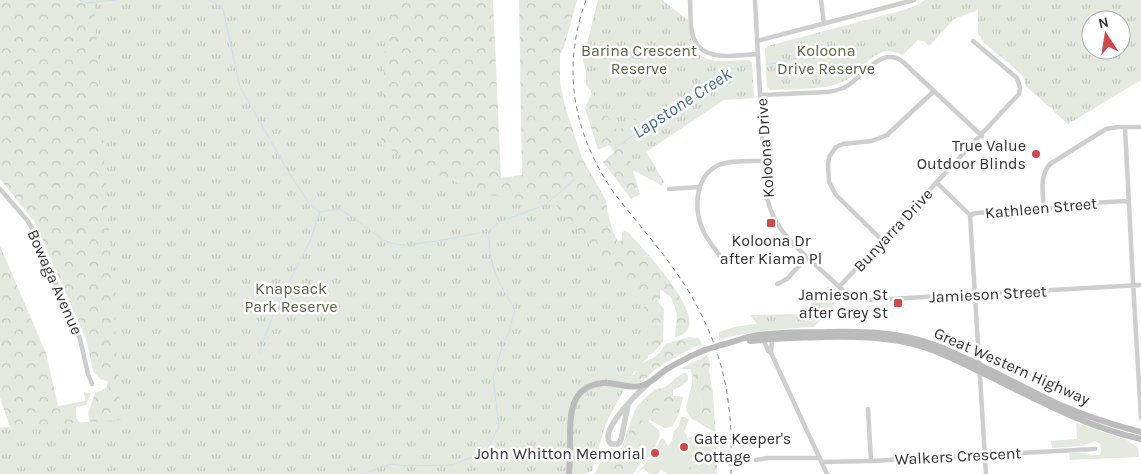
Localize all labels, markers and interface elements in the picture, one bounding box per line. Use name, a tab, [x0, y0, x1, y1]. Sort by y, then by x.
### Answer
north arrow	[1081, 10, 1131, 60]
text: N	[1097, 13, 1110, 32]
park label: Barina Crescent Reserve	[581, 41, 697, 78]
park label: Koloona Drive Reserve	[777, 41, 875, 78]
water label: Lapstone Creek	[628, 62, 736, 143]
street label: Koloona Drive	[752, 97, 778, 199]
place label: True Value Outdoor Blinds	[917, 136, 1026, 173]
marker: True Value Outdoor Blinds	[1030, 148, 1042, 160]
street label: Bunyarra Drive	[850, 184, 936, 276]
street label: Kathleen Street	[984, 194, 1098, 222]
marker: Koloona Dr after Kiama Pl	[765, 217, 777, 229]
street label: Bowaga Avenue	[23, 226, 87, 338]
place label: Koloona Dr after Kiama Pl	[720, 231, 822, 268]
park label: Knapsack Park Reserve	[245, 279, 337, 316]
street label: Jamieson Street	[929, 281, 1047, 307]
place label: Jamieson St after Grey St	[798, 285, 888, 322]
marker: Jamieson St after Grey St	[892, 297, 904, 309]
street label: Great Western Highway	[931, 323, 1093, 409]
place label: Gate Keeper's Cottage	[694, 429, 791, 466]
marker: Gate Keeper's Cottage	[678, 441, 690, 453]
street label: Walkers Crescent	[894, 443, 1022, 469]
place label: John Whitton Memorial	[474, 444, 645, 463]
marker: John Whitton Memorial	[649, 447, 661, 459]

